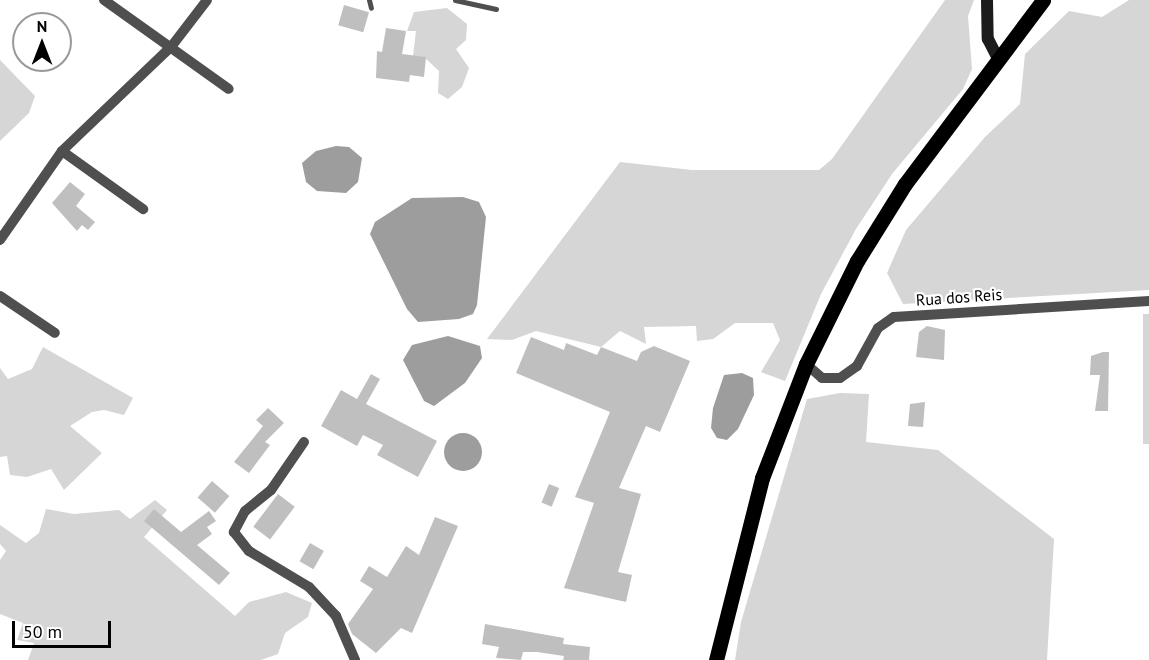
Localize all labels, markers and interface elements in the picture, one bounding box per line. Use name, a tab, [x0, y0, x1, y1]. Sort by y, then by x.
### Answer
north arrow	[12, 12, 72, 72]
text: N	[37, 16, 47, 36]
street label: Rua dos Reis	[915, 284, 1003, 310]
scale bar	[15, 609, 114, 647]
text: 50 m	[23, 620, 62, 643]

